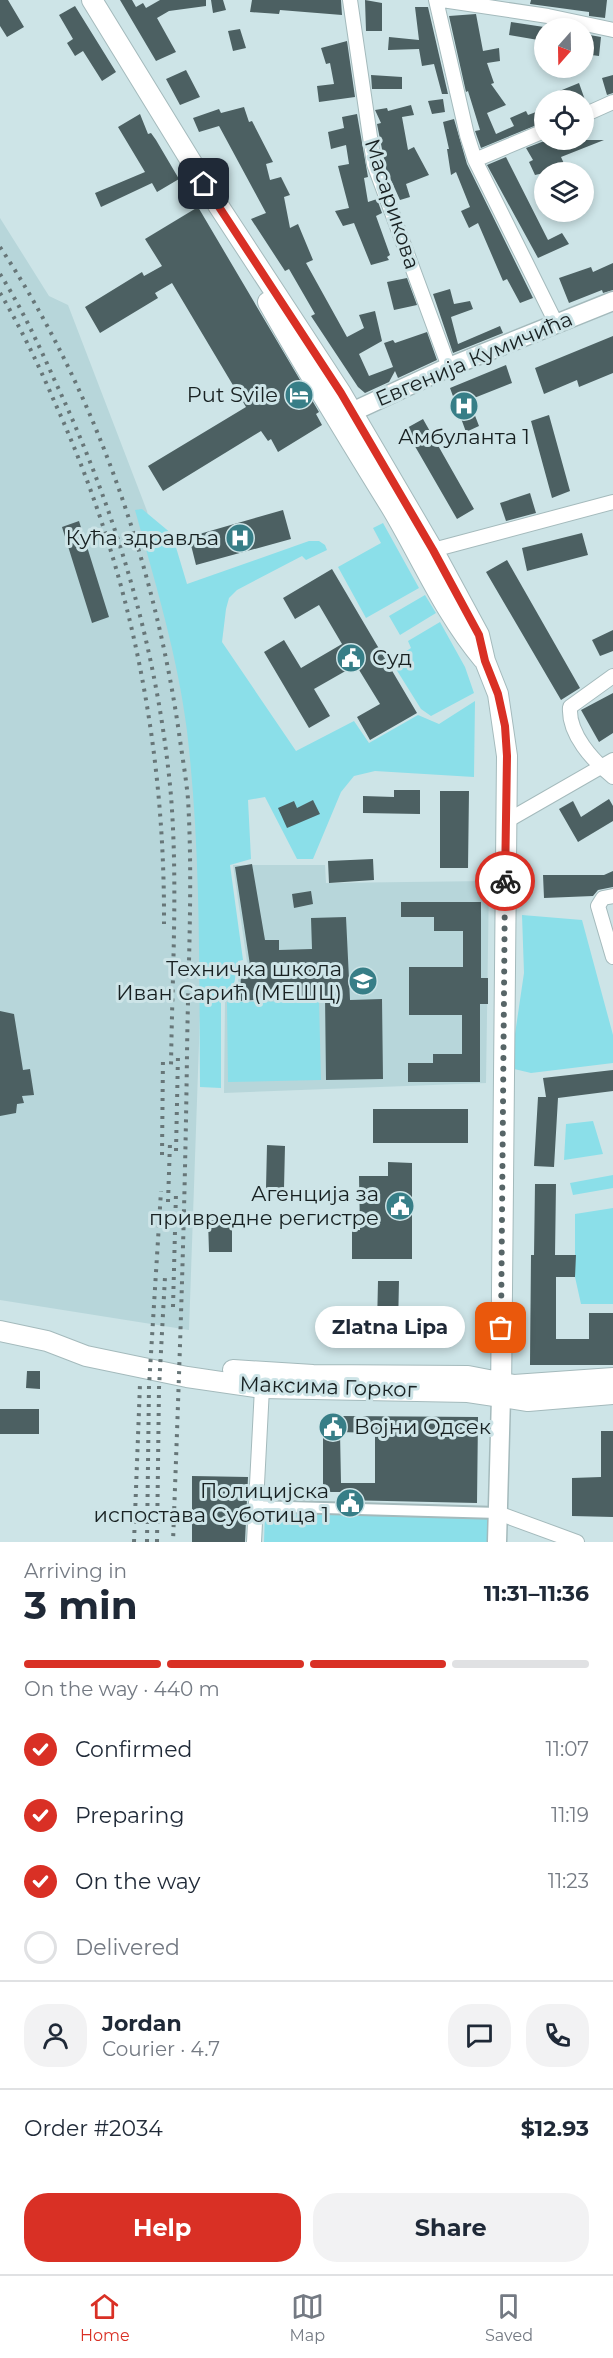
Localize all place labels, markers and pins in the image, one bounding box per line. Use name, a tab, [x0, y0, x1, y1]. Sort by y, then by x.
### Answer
pin	[178, 158, 229, 209]
hotel icon: Put Svile	[283, 379, 315, 411]
place label: Put Svile	[187, 382, 278, 407]
hospital icon: Амбуланта 1	[448, 390, 480, 422]
place label: Амбуланта 1	[398, 424, 530, 449]
hospital icon: Кућа здравља	[224, 522, 256, 554]
place label: Кућа здравља	[65, 525, 219, 550]
public building icon: Суд	[335, 642, 367, 674]
place label: Суд	[372, 645, 412, 670]
place label: Техничка школа Иван Сарић (МЕШЦ)	[116, 956, 342, 1005]
school or university icon: Техничка школа Иван Сарић (МЕШЦ)	[347, 965, 379, 997]
place label: Агенција за привредне регистре	[149, 1181, 379, 1230]
public building icon: Агенција за привредне регистре	[384, 1190, 416, 1222]
pin	[475, 1302, 526, 1353]
callout: Zlatna Lipa	[315, 1307, 465, 1349]
public building icon: Војни Одсек	[317, 1411, 349, 1443]
place label: Војни Одсек	[354, 1414, 491, 1439]
place label: Полицијска испостава Суботица 1	[93, 1478, 329, 1527]
public building icon: Полицијска испостава Суботица 1	[334, 1487, 366, 1519]

